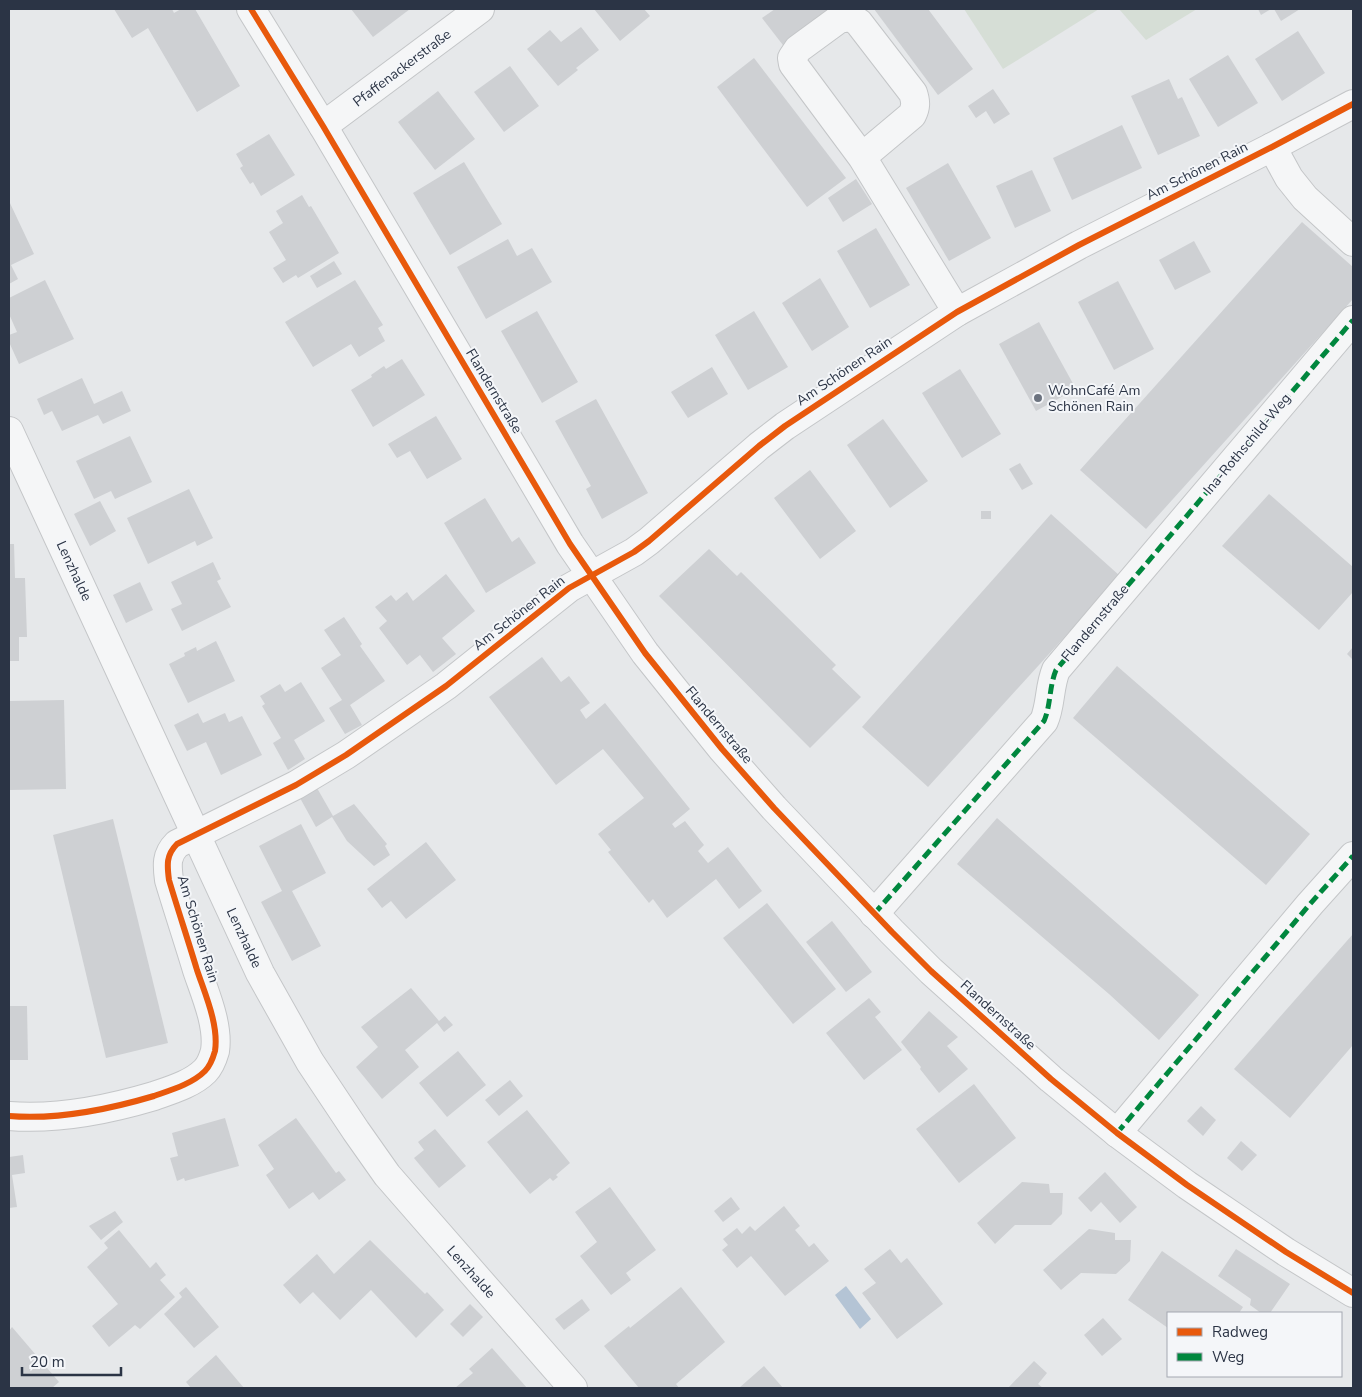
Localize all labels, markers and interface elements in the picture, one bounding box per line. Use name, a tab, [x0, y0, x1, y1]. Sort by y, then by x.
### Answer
street label: Pfaffenackerstraße	[349, 25, 455, 111]
street label: Am Schönen Rain	[1143, 137, 1251, 205]
street label: Am Schönen Rain	[792, 332, 896, 410]
street label: Flandernstraße	[461, 345, 527, 437]
place label: WohnCafé Am Schönen Rain	[1048, 381, 1141, 416]
street label: Ina-Rothschild-Weg	[1199, 389, 1295, 499]
marker: WohnCafé Am Schönen Rain	[1032, 392, 1044, 404]
street label: Lenzhalde	[52, 538, 96, 604]
street label: Am Schönen Rain	[469, 571, 569, 655]
street label: Flandernstraße	[1057, 580, 1133, 666]
street label: Flandernstraße	[681, 682, 757, 768]
street label: Am Schönen Rain	[173, 873, 223, 985]
street label: Lenzhalde	[222, 905, 266, 971]
street label: Flandernstraße	[956, 976, 1040, 1054]
street label: Lenzhalde	[442, 1242, 500, 1302]
legend	[1167, 1312, 1342, 1377]
text: Radweg	[1212, 1322, 1268, 1342]
scale bar	[22, 1344, 121, 1376]
text: Weg	[1212, 1347, 1244, 1367]
text: 20 m	[30, 1352, 65, 1372]

